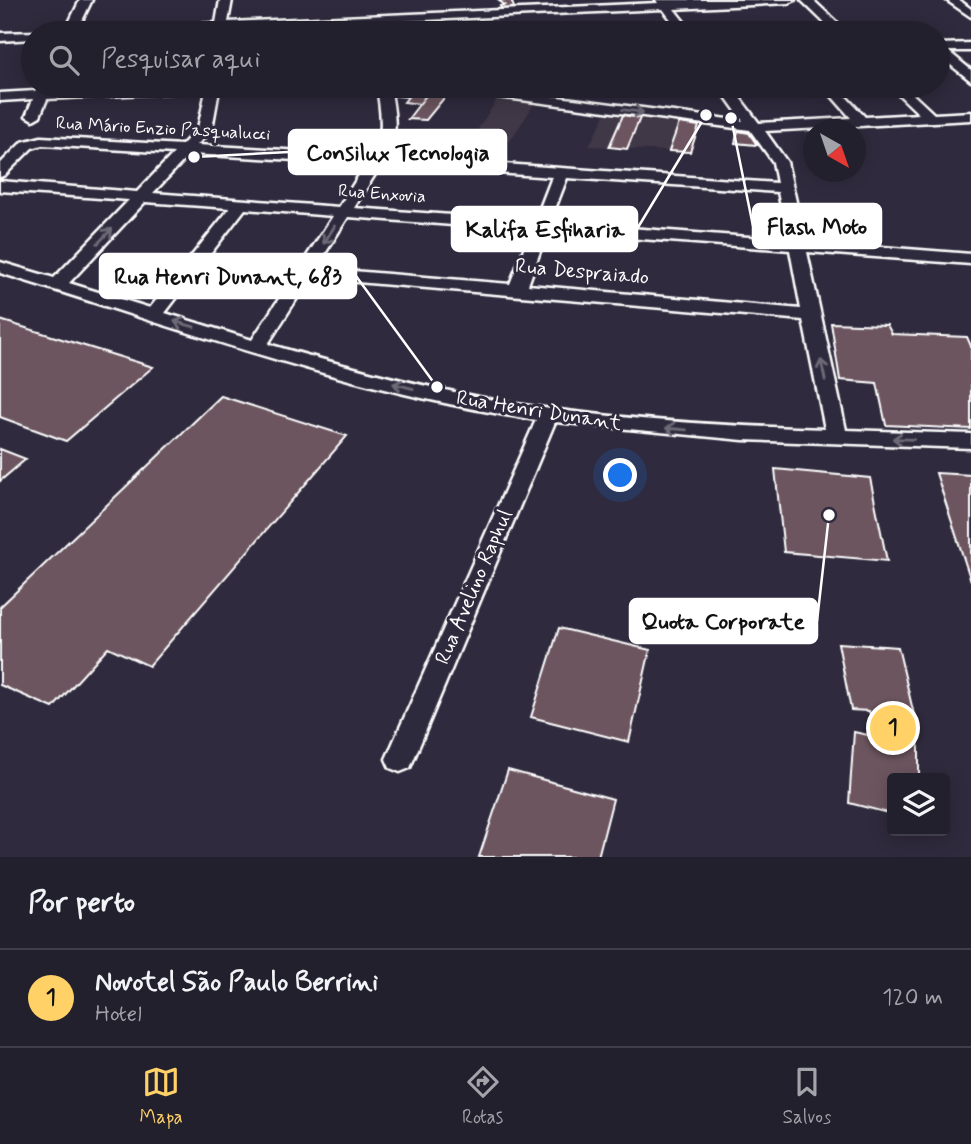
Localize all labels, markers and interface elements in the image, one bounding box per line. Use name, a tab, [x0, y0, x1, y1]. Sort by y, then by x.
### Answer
search box	[21, 21, 950, 98]
icon: search	[45, 41, 83, 79]
text: Pesquisar aqui	[101, 43, 260, 77]
one-way arrow	[621, 105, 644, 118]
street label: Rua Mário Enzio Pasqualucci	[55, 111, 271, 147]
north arrow	[803, 119, 866, 182]
callout: Consilux Tecnologia	[289, 130, 506, 174]
text: Consilux Tecnologia	[306, 139, 490, 169]
street label: Rua Enxovia	[337, 179, 427, 209]
callout: Flash Moto	[753, 204, 881, 248]
callout: Kalifa Esfiharia	[452, 207, 637, 251]
text: Flash Moto	[767, 213, 867, 243]
text: Kalifa Esfiharia	[465, 216, 626, 246]
one-way arrow	[322, 224, 336, 244]
one-way arrow	[96, 228, 113, 245]
street label: Rua Despraiado	[514, 252, 650, 292]
callout: Rua Henri Dunant, 683	[100, 254, 356, 298]
text: Rua Henri Dunant, 683	[114, 263, 343, 293]
one-way arrow	[173, 316, 195, 329]
one-way arrow	[816, 359, 830, 382]
one-way arrow	[392, 379, 415, 392]
street label: Rua Henri Dunant	[454, 384, 624, 438]
one-way arrow	[665, 422, 687, 435]
one-way arrow	[892, 432, 915, 445]
your location	[603, 458, 637, 492]
street label: Rua Avelino Raphul	[429, 505, 519, 669]
callout: Quota Corporate	[630, 599, 817, 643]
text: Quota Corporate	[641, 608, 805, 638]
pin: 1	[870, 702, 916, 754]
map controls	[887, 773, 950, 836]
button: layers	[887, 773, 950, 836]
text: Por perto	[28, 883, 135, 922]
text: Novotel São Paulo Berrini	[95, 966, 378, 1000]
text: 1	[46, 983, 56, 1013]
text: 120 m	[882, 983, 943, 1013]
text: Hotel	[95, 1000, 142, 1030]
tab: Mapa	[140, 1063, 183, 1130]
tab: Rotas	[462, 1063, 503, 1130]
tab: Salvos	[782, 1063, 831, 1130]

